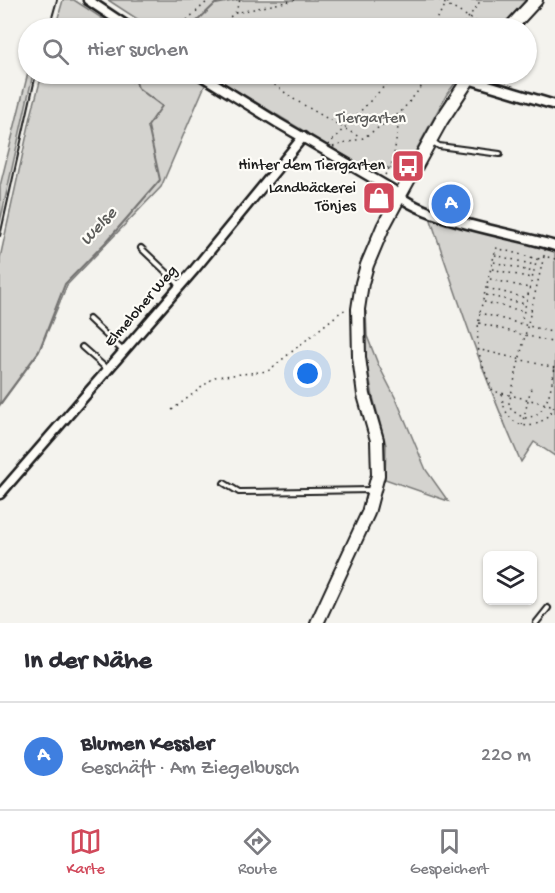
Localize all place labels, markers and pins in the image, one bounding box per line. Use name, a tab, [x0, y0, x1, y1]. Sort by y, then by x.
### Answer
bus stop icon: Hinter dem Tiergarten	[390, 148, 426, 184]
place label: Hinter dem Tiergarten	[238, 157, 385, 176]
place label: Landbäckerei Tönjes	[269, 180, 357, 217]
shop icon: Landbäckerei Tönjes	[361, 180, 397, 216]
pin: A	[432, 182, 470, 226]

